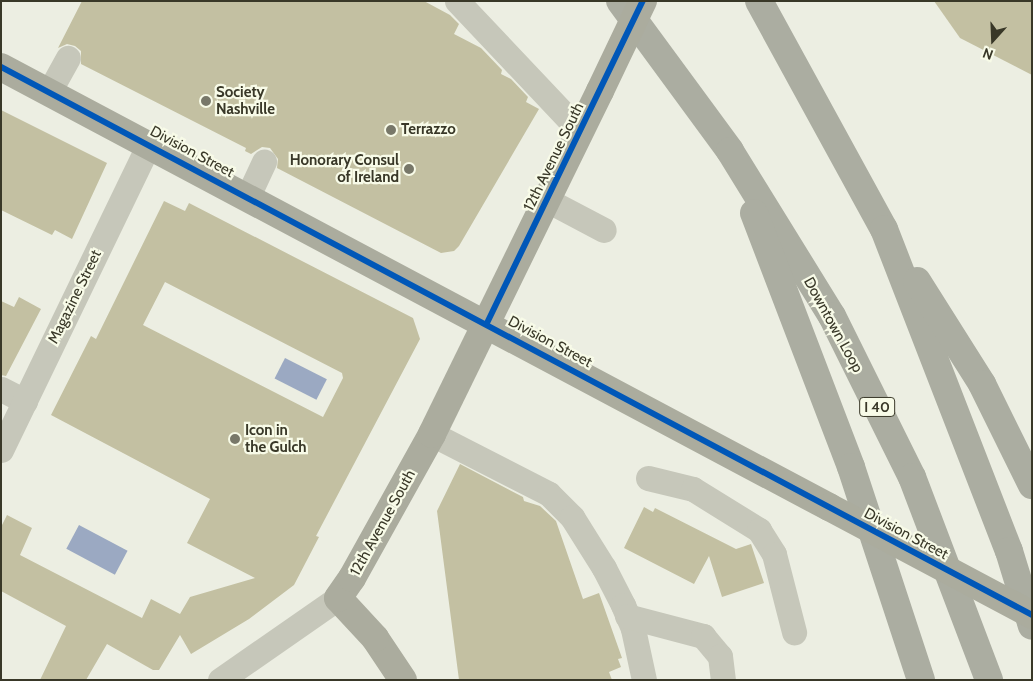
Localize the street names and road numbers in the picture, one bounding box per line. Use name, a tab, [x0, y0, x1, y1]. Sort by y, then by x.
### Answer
street label: 12th Avenue South	[520, 100, 588, 214]
street label: Division Street	[147, 122, 237, 182]
street label: Magazine Street	[45, 247, 105, 347]
street label: Downtown Loop	[799, 274, 867, 376]
street label: Division Street	[505, 312, 595, 372]
road number: I 40	[858, 396, 896, 418]
street label: 12th Avenue South	[346, 467, 420, 579]
street label: Division Street	[861, 504, 951, 564]

